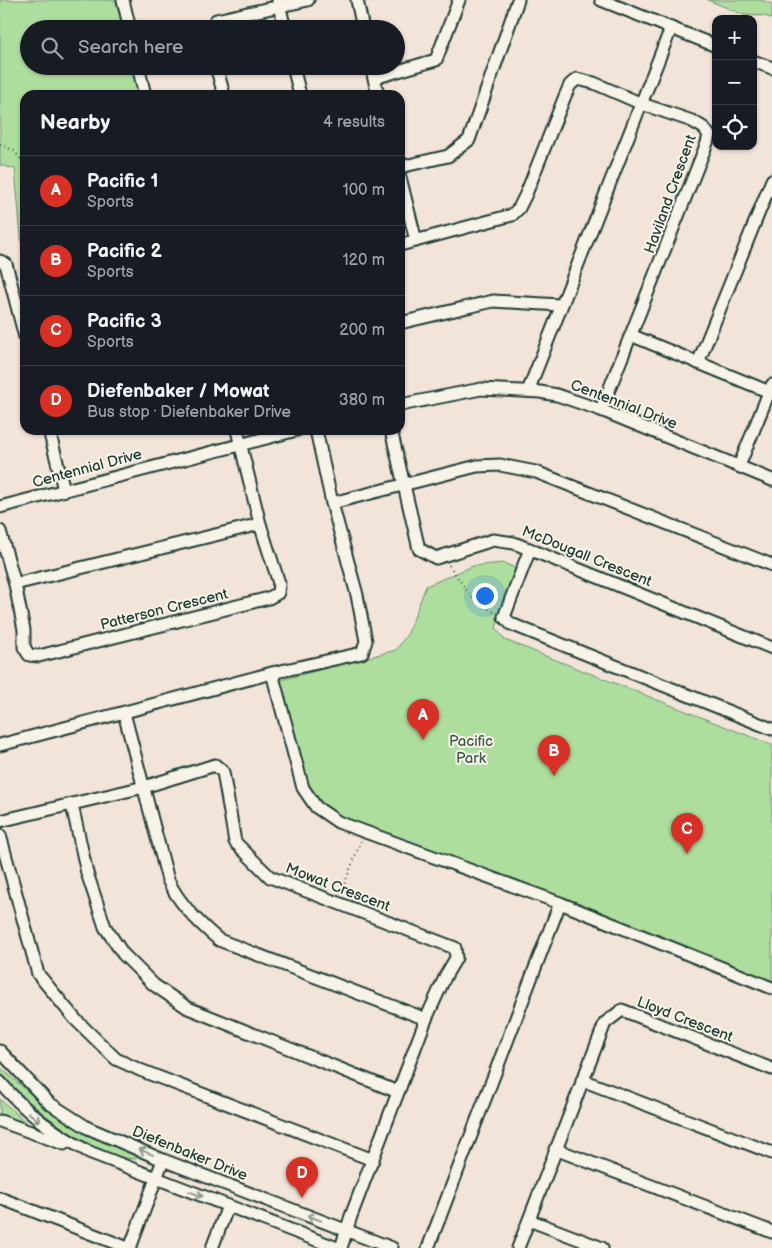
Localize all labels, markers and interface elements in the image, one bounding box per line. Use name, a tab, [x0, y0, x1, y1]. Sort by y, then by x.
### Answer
map controls	[712, 15, 757, 150]
button: +	[712, 15, 757, 60]
search box	[20, 20, 405, 75]
icon: search	[38, 34, 66, 62]
text: Search here	[78, 36, 183, 59]
button: −	[712, 60, 757, 105]
button: locate	[712, 105, 757, 150]
text: Nearby	[40, 110, 110, 135]
text: 4 results	[323, 113, 385, 132]
street label: Haviland Crescent	[640, 132, 701, 256]
text: Pacific 1	[87, 170, 158, 193]
text: A	[51, 181, 61, 200]
text: 100 m	[342, 181, 385, 200]
text: Sports	[87, 193, 134, 212]
text: Pacific 2	[87, 240, 162, 263]
text: B	[50, 251, 62, 270]
text: 120 m	[342, 251, 385, 270]
text: Sports	[87, 263, 134, 282]
text: Pacific 3	[87, 310, 162, 333]
text: C	[50, 321, 62, 340]
text: 200 m	[339, 321, 385, 340]
text: Sports	[87, 333, 134, 352]
street label: Centennial Drive	[568, 375, 680, 434]
text: Diefenbaker / Mowat	[87, 380, 269, 403]
text: D	[50, 391, 62, 410]
text: 380 m	[339, 391, 385, 410]
text: Bus stop · Diefenbaker Drive	[87, 403, 291, 422]
street label: Centennial Drive	[30, 445, 144, 492]
street label: McDougall Crescent	[519, 522, 655, 591]
your location	[472, 583, 498, 609]
street label: Patterson Crescent	[98, 584, 230, 635]
pin: A	[407, 699, 439, 740]
park label: Pacific Park	[449, 732, 493, 768]
pin: B	[538, 735, 570, 776]
pin: C	[671, 813, 703, 854]
street label: Mowat Crescent	[283, 859, 393, 916]
street label: Lloyd Crescent	[634, 992, 736, 1047]
one-way arrow	[27, 1111, 40, 1122]
street label: Diefenbaker Drive	[129, 1122, 250, 1185]
one-way arrow	[139, 1147, 154, 1157]
pin: D	[286, 1157, 318, 1198]
one-way arrow	[187, 1190, 203, 1199]
one-way arrow	[306, 1213, 322, 1222]

